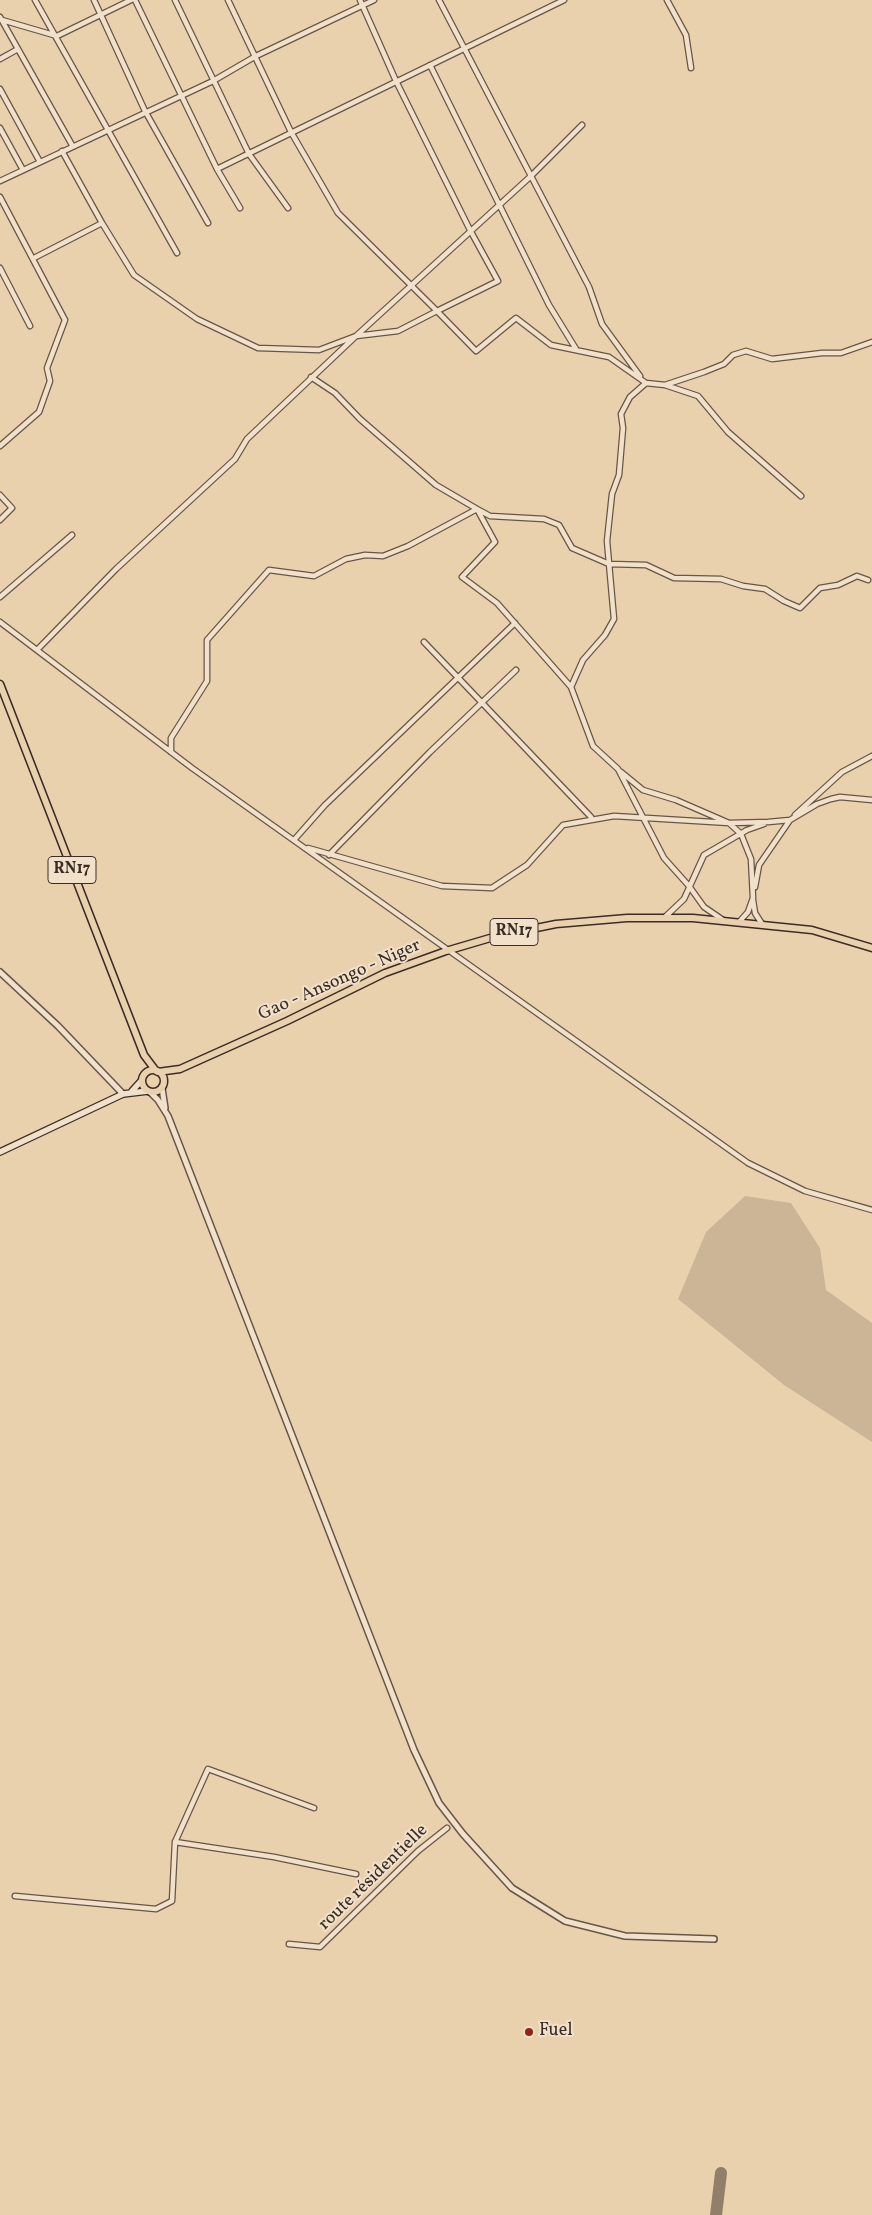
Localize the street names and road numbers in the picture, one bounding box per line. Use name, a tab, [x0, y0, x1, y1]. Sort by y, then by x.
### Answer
road number: RN17	[48, 856, 96, 884]
road number: RN17	[490, 919, 538, 946]
street label: Gao - Ansongo - Niger	[255, 935, 425, 1027]
street label: route résidentielle	[315, 1820, 433, 1936]

